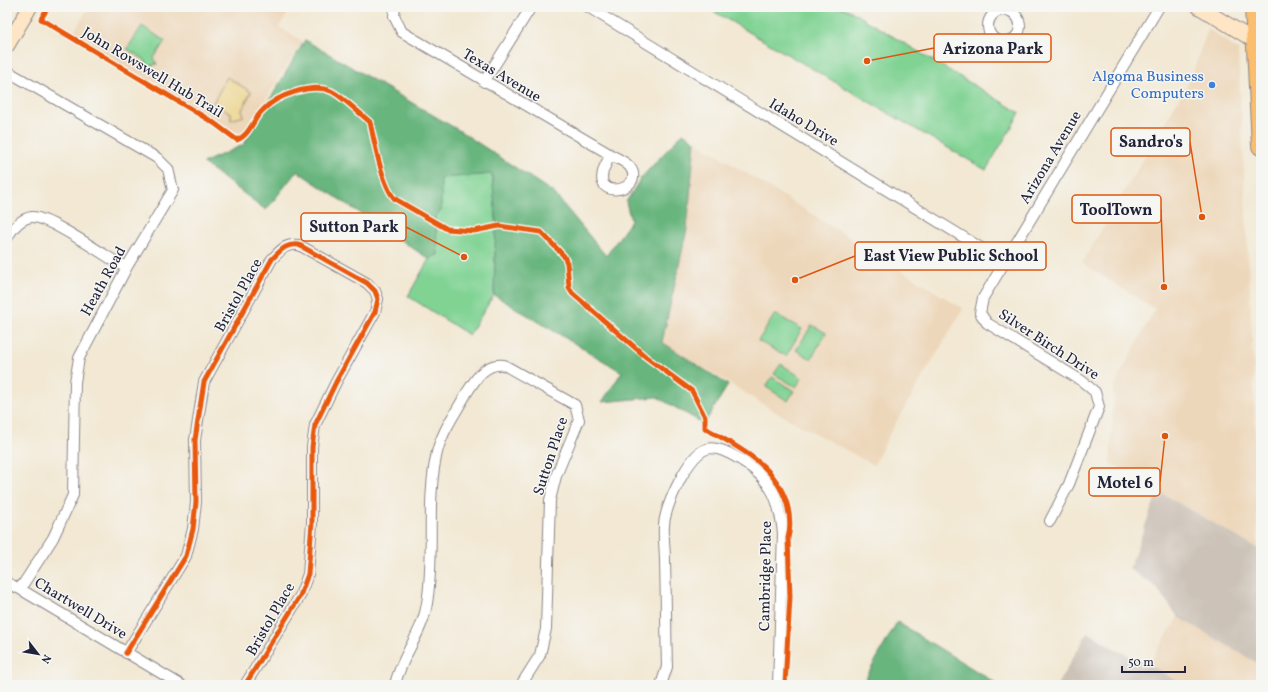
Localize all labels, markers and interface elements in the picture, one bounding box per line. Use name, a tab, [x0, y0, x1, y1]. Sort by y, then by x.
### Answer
street label: John Rowswell Hub Trail	[78, 23, 227, 124]
callout: Arizona Park	[934, 34, 1051, 62]
text: Arizona Park	[943, 39, 1044, 61]
street label: Texas Avenue	[458, 44, 545, 108]
place label: Algoma Business Computers	[1092, 67, 1204, 105]
marker: Algoma Business Computers	[1207, 80, 1217, 90]
street label: Idaho Drive	[764, 94, 842, 152]
street label: Arizona Avenue	[1015, 107, 1087, 208]
callout: Sandro's	[1111, 128, 1190, 156]
text: Sandro's	[1119, 132, 1183, 154]
callout: ToolTown	[1072, 195, 1161, 223]
text: ToolTown	[1079, 200, 1153, 222]
callout: Sutton Park	[301, 213, 406, 241]
text: Sutton Park	[309, 217, 399, 239]
callout: East View Public School	[855, 242, 1046, 270]
street label: Heath Road	[77, 243, 132, 320]
text: East View Public School	[863, 246, 1039, 268]
street label: Bristol Place	[210, 255, 268, 336]
street label: Silver Birch Drive	[994, 305, 1103, 386]
street label: Sutton Place	[529, 415, 574, 498]
callout: Motel 6	[1089, 468, 1160, 496]
text: Motel 6	[1097, 473, 1153, 495]
street label: Cambridge Place	[755, 521, 778, 631]
street label: Chartwell Drive	[30, 573, 131, 645]
street label: Bristol Place	[242, 579, 301, 660]
north arrow	[18, 634, 58, 674]
scale bar	[1122, 648, 1185, 674]
text: N	[37, 651, 54, 666]
text: 50 m	[1128, 655, 1154, 671]

